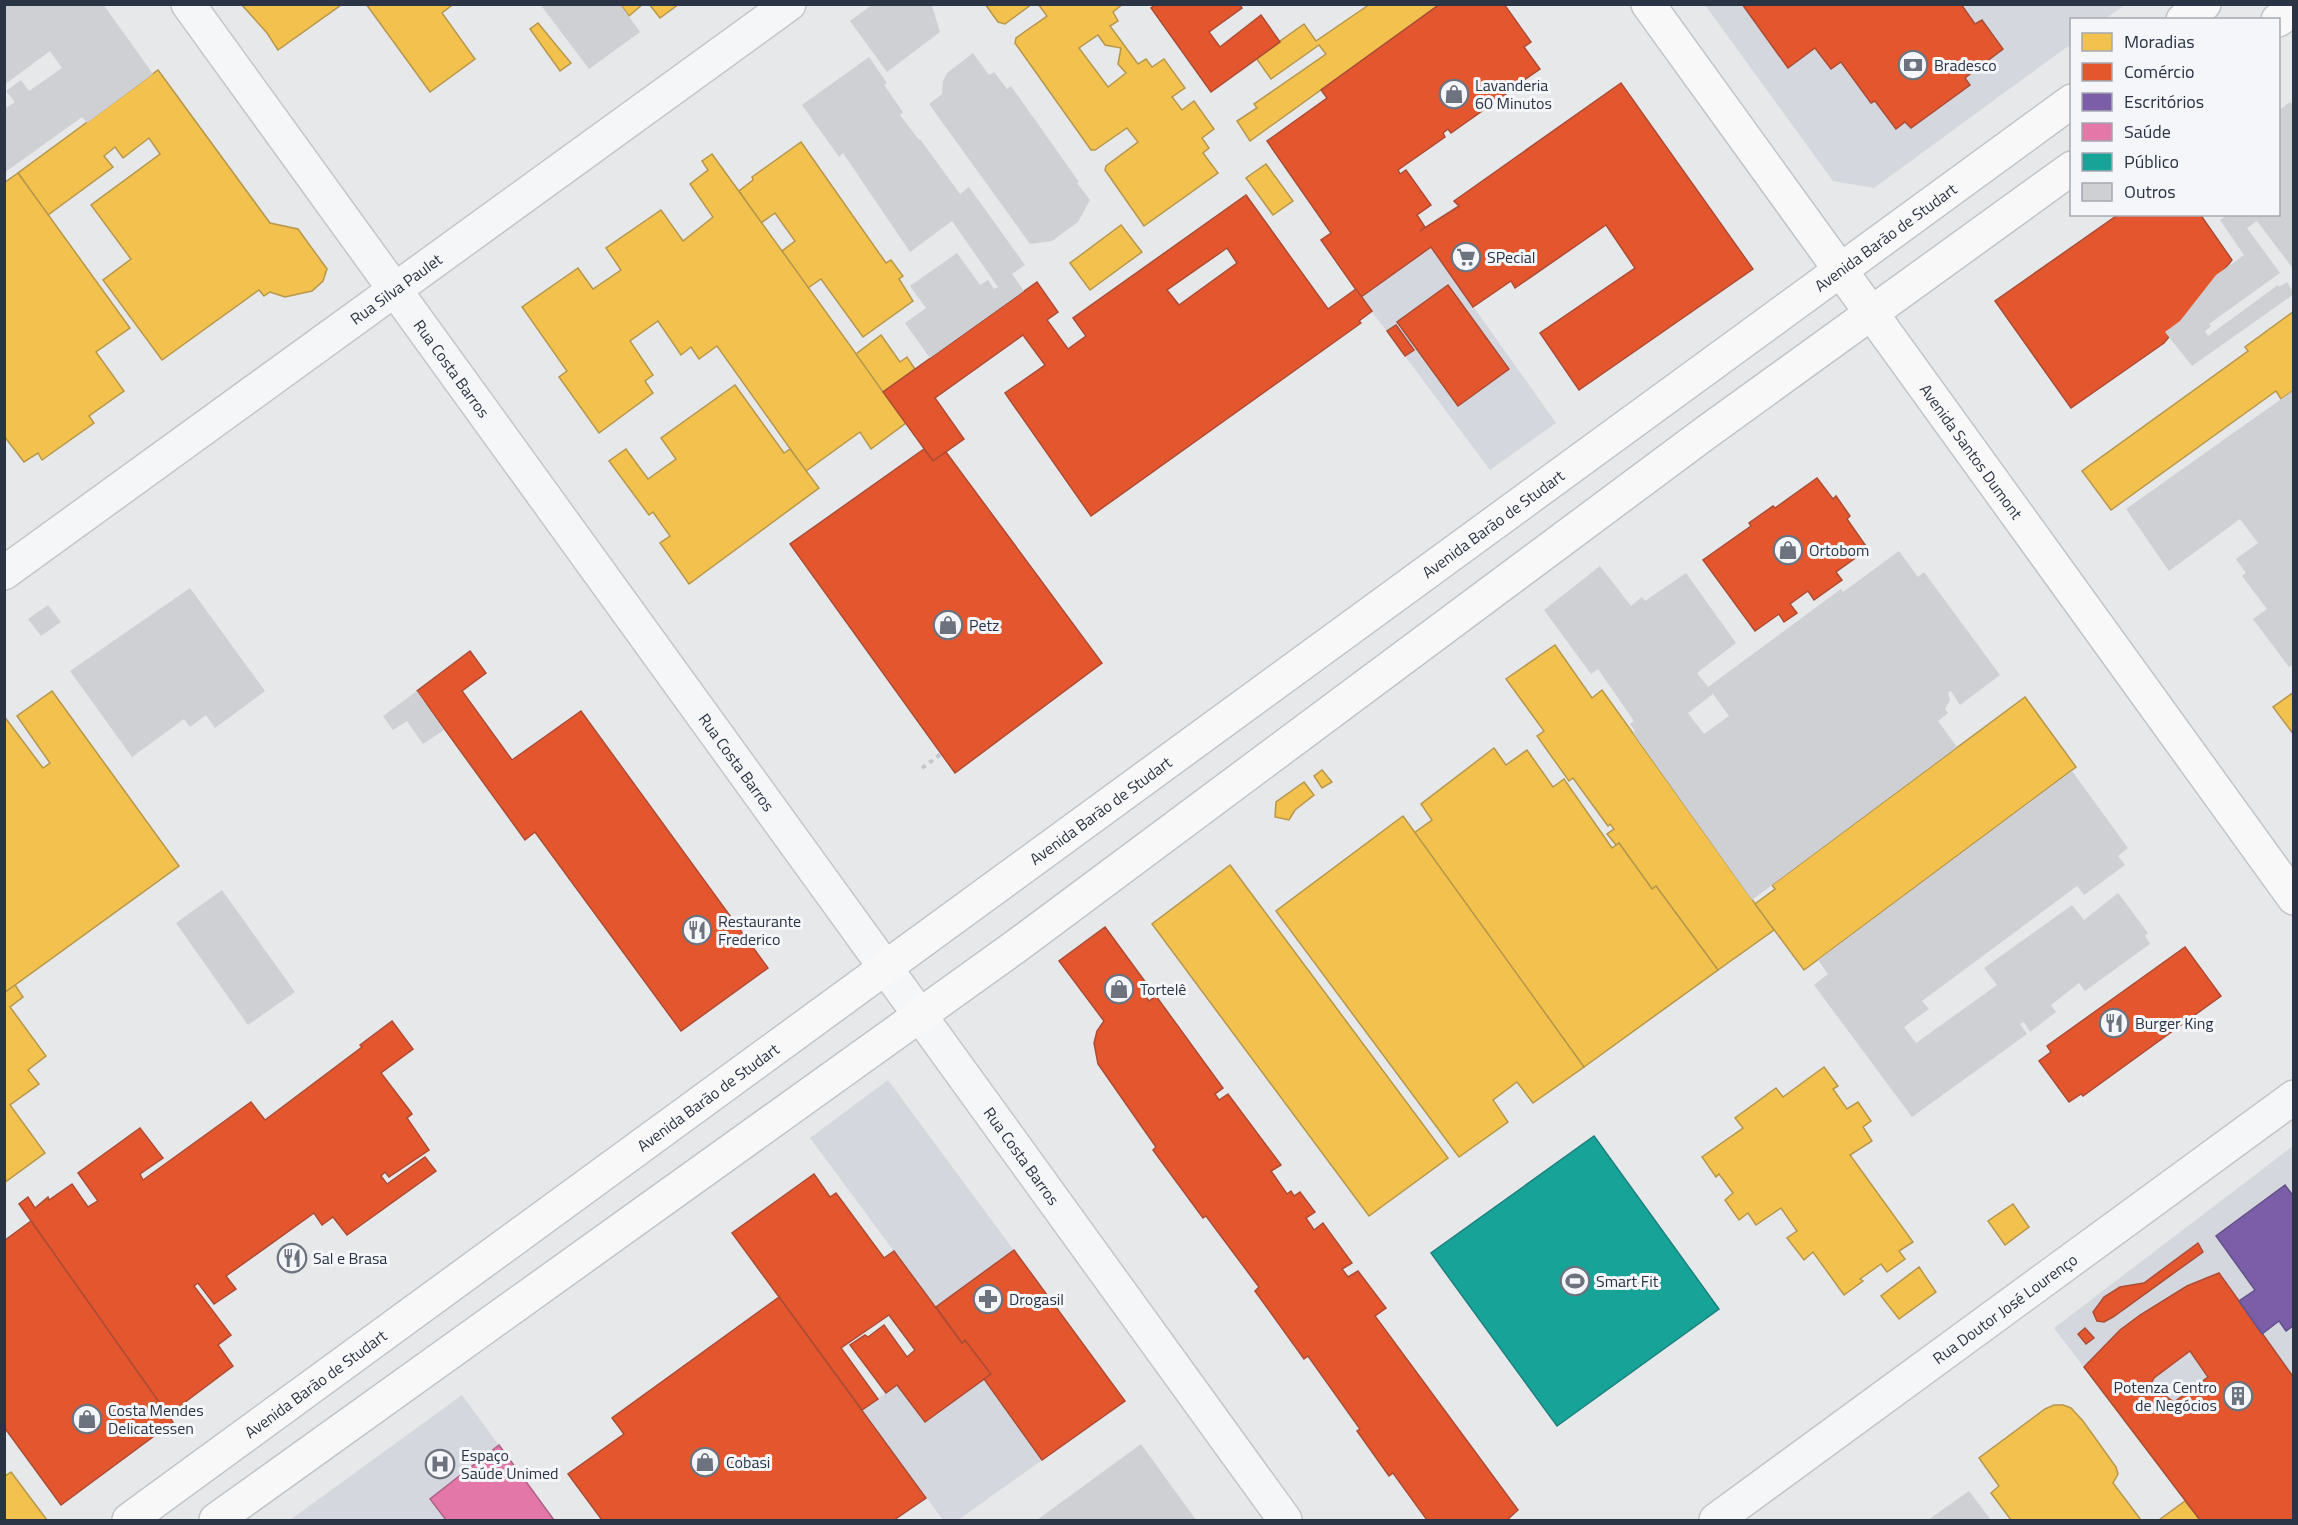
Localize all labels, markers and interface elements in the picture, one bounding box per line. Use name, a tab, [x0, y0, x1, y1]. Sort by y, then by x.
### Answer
legend	[2070, 18, 2280, 216]
text: Moradias	[2124, 28, 2195, 55]
bank icon: Bradesco	[1897, 49, 1929, 81]
place label: Bradesco	[1934, 53, 1997, 77]
text: Comércio	[2124, 58, 2195, 85]
place label: Lavanderia 60 Minutos	[1475, 73, 1552, 115]
shop icon: Lavanderia 60 Minutos	[1438, 78, 1470, 110]
text: Escritórios	[2124, 88, 2204, 115]
text: Saúde	[2124, 118, 2171, 145]
text: Público	[2124, 148, 2179, 175]
street label: Avenida Barão de Studart	[1809, 177, 1962, 297]
text: Outros	[2124, 178, 2176, 205]
supermarket icon: SPecial	[1450, 241, 1482, 273]
place label: SPecial	[1487, 245, 1535, 269]
street label: Rua Silva Paulet	[345, 247, 447, 330]
street label: Rua Costa Barros	[408, 314, 496, 423]
street label: Avenida Santos Dumont	[1914, 379, 2029, 524]
street label: Avenida Barão de Studart	[1417, 464, 1569, 584]
shop icon: Ortobom	[1772, 534, 1804, 566]
place label: Ortobom	[1809, 538, 1869, 562]
shop icon: Petz	[932, 609, 964, 641]
place label: Petz	[969, 613, 999, 637]
street label: Rua Costa Barros	[693, 708, 781, 816]
street label: Avenida Barão de Studart	[1024, 750, 1177, 871]
place label: Restaurante Frederico	[718, 909, 801, 951]
restaurant icon: Restaurante Frederico	[681, 914, 713, 946]
shop icon: Tortelê	[1103, 973, 1135, 1005]
place label: Tortelê	[1140, 977, 1186, 1001]
restaurant icon: Burger King	[2098, 1007, 2130, 1039]
place label: Burger King	[2135, 1011, 2214, 1035]
street label: Avenida Barão de Studart	[632, 1037, 784, 1157]
street label: Rua Costa Barros	[978, 1102, 1065, 1210]
restaurant icon: Sal e Brasa	[276, 1242, 308, 1274]
place label: Sal e Brasa	[313, 1246, 387, 1270]
street label: Rua Doutor José Lourenço	[1927, 1247, 2082, 1370]
sports icon: Smart Fit	[1559, 1265, 1591, 1297]
place label: Smart Fit	[1596, 1269, 1659, 1293]
pharmacy icon: Drogasil	[972, 1283, 1004, 1315]
place label: Drogasil	[1009, 1287, 1064, 1311]
street label: Avenida Barão de Studart	[239, 1323, 392, 1444]
place label: Potenza Centro de Negócios	[2113, 1375, 2217, 1417]
building icon: Potenza Centro de Negócios	[2222, 1380, 2254, 1412]
place label: Costa Mendes Delicatessen	[108, 1398, 204, 1440]
shop icon: Costa Mendes Delicatessen	[71, 1403, 103, 1435]
place label: Espaço Saúde Unimed	[461, 1443, 559, 1485]
shop icon: Cobasi	[689, 1446, 721, 1478]
hospital icon: Espaço Saúde Unimed	[424, 1448, 456, 1480]
place label: Cobasi	[726, 1450, 770, 1474]

